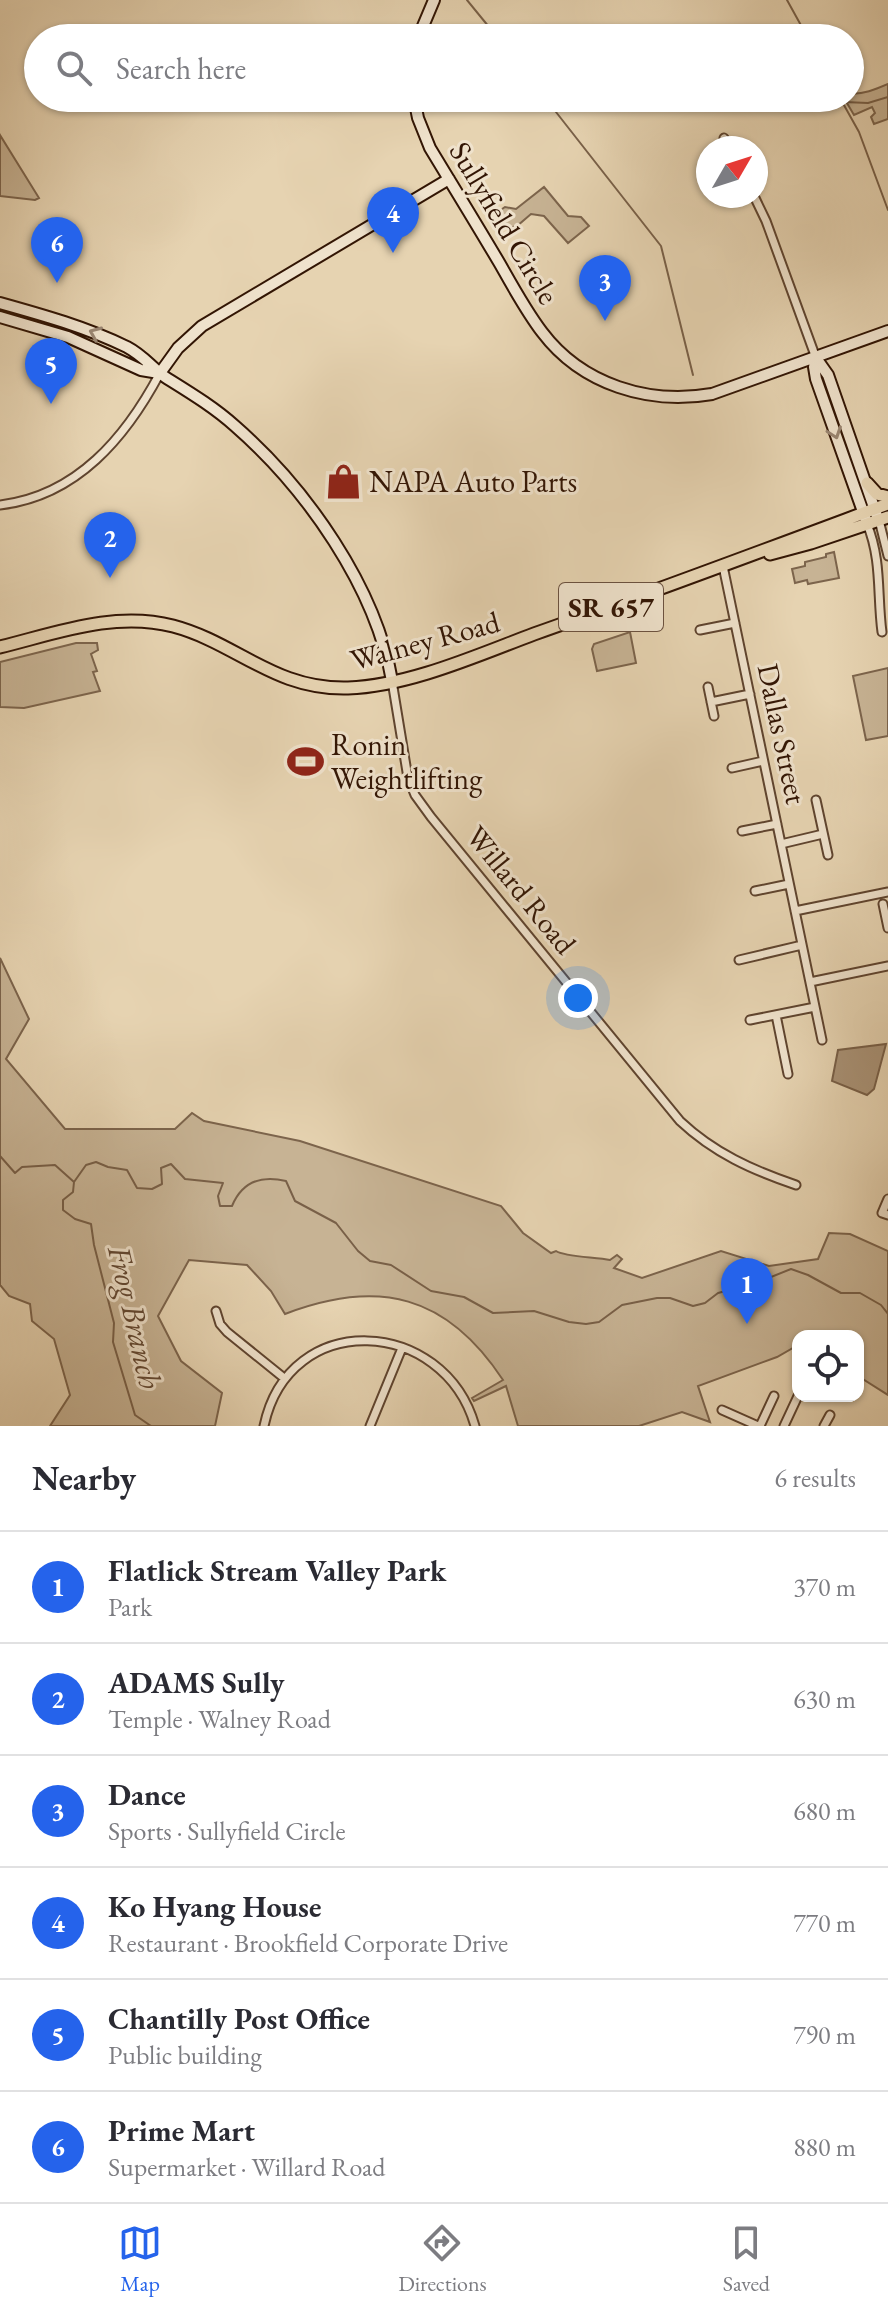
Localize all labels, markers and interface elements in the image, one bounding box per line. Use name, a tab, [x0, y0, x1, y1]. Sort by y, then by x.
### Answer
search box	[24, 24, 864, 112]
icon: search	[52, 46, 96, 90]
text: Search here	[116, 49, 246, 88]
street label: Sullyfield Circle	[441, 134, 568, 311]
north arrow	[696, 136, 768, 208]
pin: 4	[367, 187, 419, 253]
pin: 6	[31, 217, 83, 283]
pin: 3	[579, 255, 631, 321]
one-way arrow	[88, 327, 103, 343]
pin: 5	[25, 338, 77, 404]
one-way arrow	[825, 425, 842, 439]
place label: NAPA Auto Parts	[369, 462, 577, 501]
shop icon: NAPA Auto Parts	[324, 463, 362, 501]
pin: 2	[84, 512, 136, 578]
road number: SR 657	[559, 583, 663, 631]
street label: Walney Road	[346, 602, 505, 679]
street label: Dallas Street	[749, 660, 817, 808]
place label: Ronin Weightlifting	[331, 725, 483, 798]
sports icon: Ronin Weightlifting	[286, 743, 324, 781]
street label: Willard Road	[458, 817, 586, 963]
your location	[558, 978, 598, 1018]
water label: Frog Branch	[98, 1240, 172, 1393]
pin: 1	[721, 1258, 773, 1324]
map controls	[792, 1330, 864, 1402]
button: locate	[792, 1330, 864, 1402]
text: Nearby	[32, 1456, 136, 1500]
text: 6 results	[775, 1461, 856, 1495]
text: Flatlick Stream Valley Park	[108, 1551, 447, 1590]
text: 1	[51, 1570, 65, 1604]
text: 370 m	[793, 1570, 856, 1604]
text: Park	[108, 1590, 152, 1624]
text: ADAMS Sully	[108, 1663, 285, 1702]
text: 2	[51, 1682, 65, 1716]
text: 630 m	[793, 1682, 856, 1716]
text: Temple · Walney Road	[108, 1702, 331, 1736]
text: Dance	[108, 1775, 186, 1814]
text: 3	[51, 1794, 65, 1828]
text: 680 m	[793, 1794, 856, 1828]
text: Sports · Sullyfield Circle	[108, 1814, 346, 1848]
text: Ko Hyang House	[108, 1887, 321, 1926]
text: 4	[51, 1906, 65, 1940]
text: 770 m	[793, 1906, 856, 1940]
text: Restaurant · Brookfield Corporate Drive	[108, 1926, 508, 1960]
text: Chantilly Post Office	[108, 1999, 370, 2038]
text: 5	[51, 2018, 65, 2052]
text: 790 m	[793, 2018, 856, 2052]
text: Public building	[108, 2038, 262, 2072]
text: Prime Mart	[108, 2111, 255, 2150]
text: 6	[51, 2130, 65, 2164]
text: 880 m	[793, 2130, 856, 2164]
text: Supermarket · Willard Road	[108, 2150, 385, 2184]
tab: Map	[118, 2221, 162, 2298]
tab: Directions	[398, 2221, 487, 2298]
tab: Saved	[723, 2221, 770, 2298]

